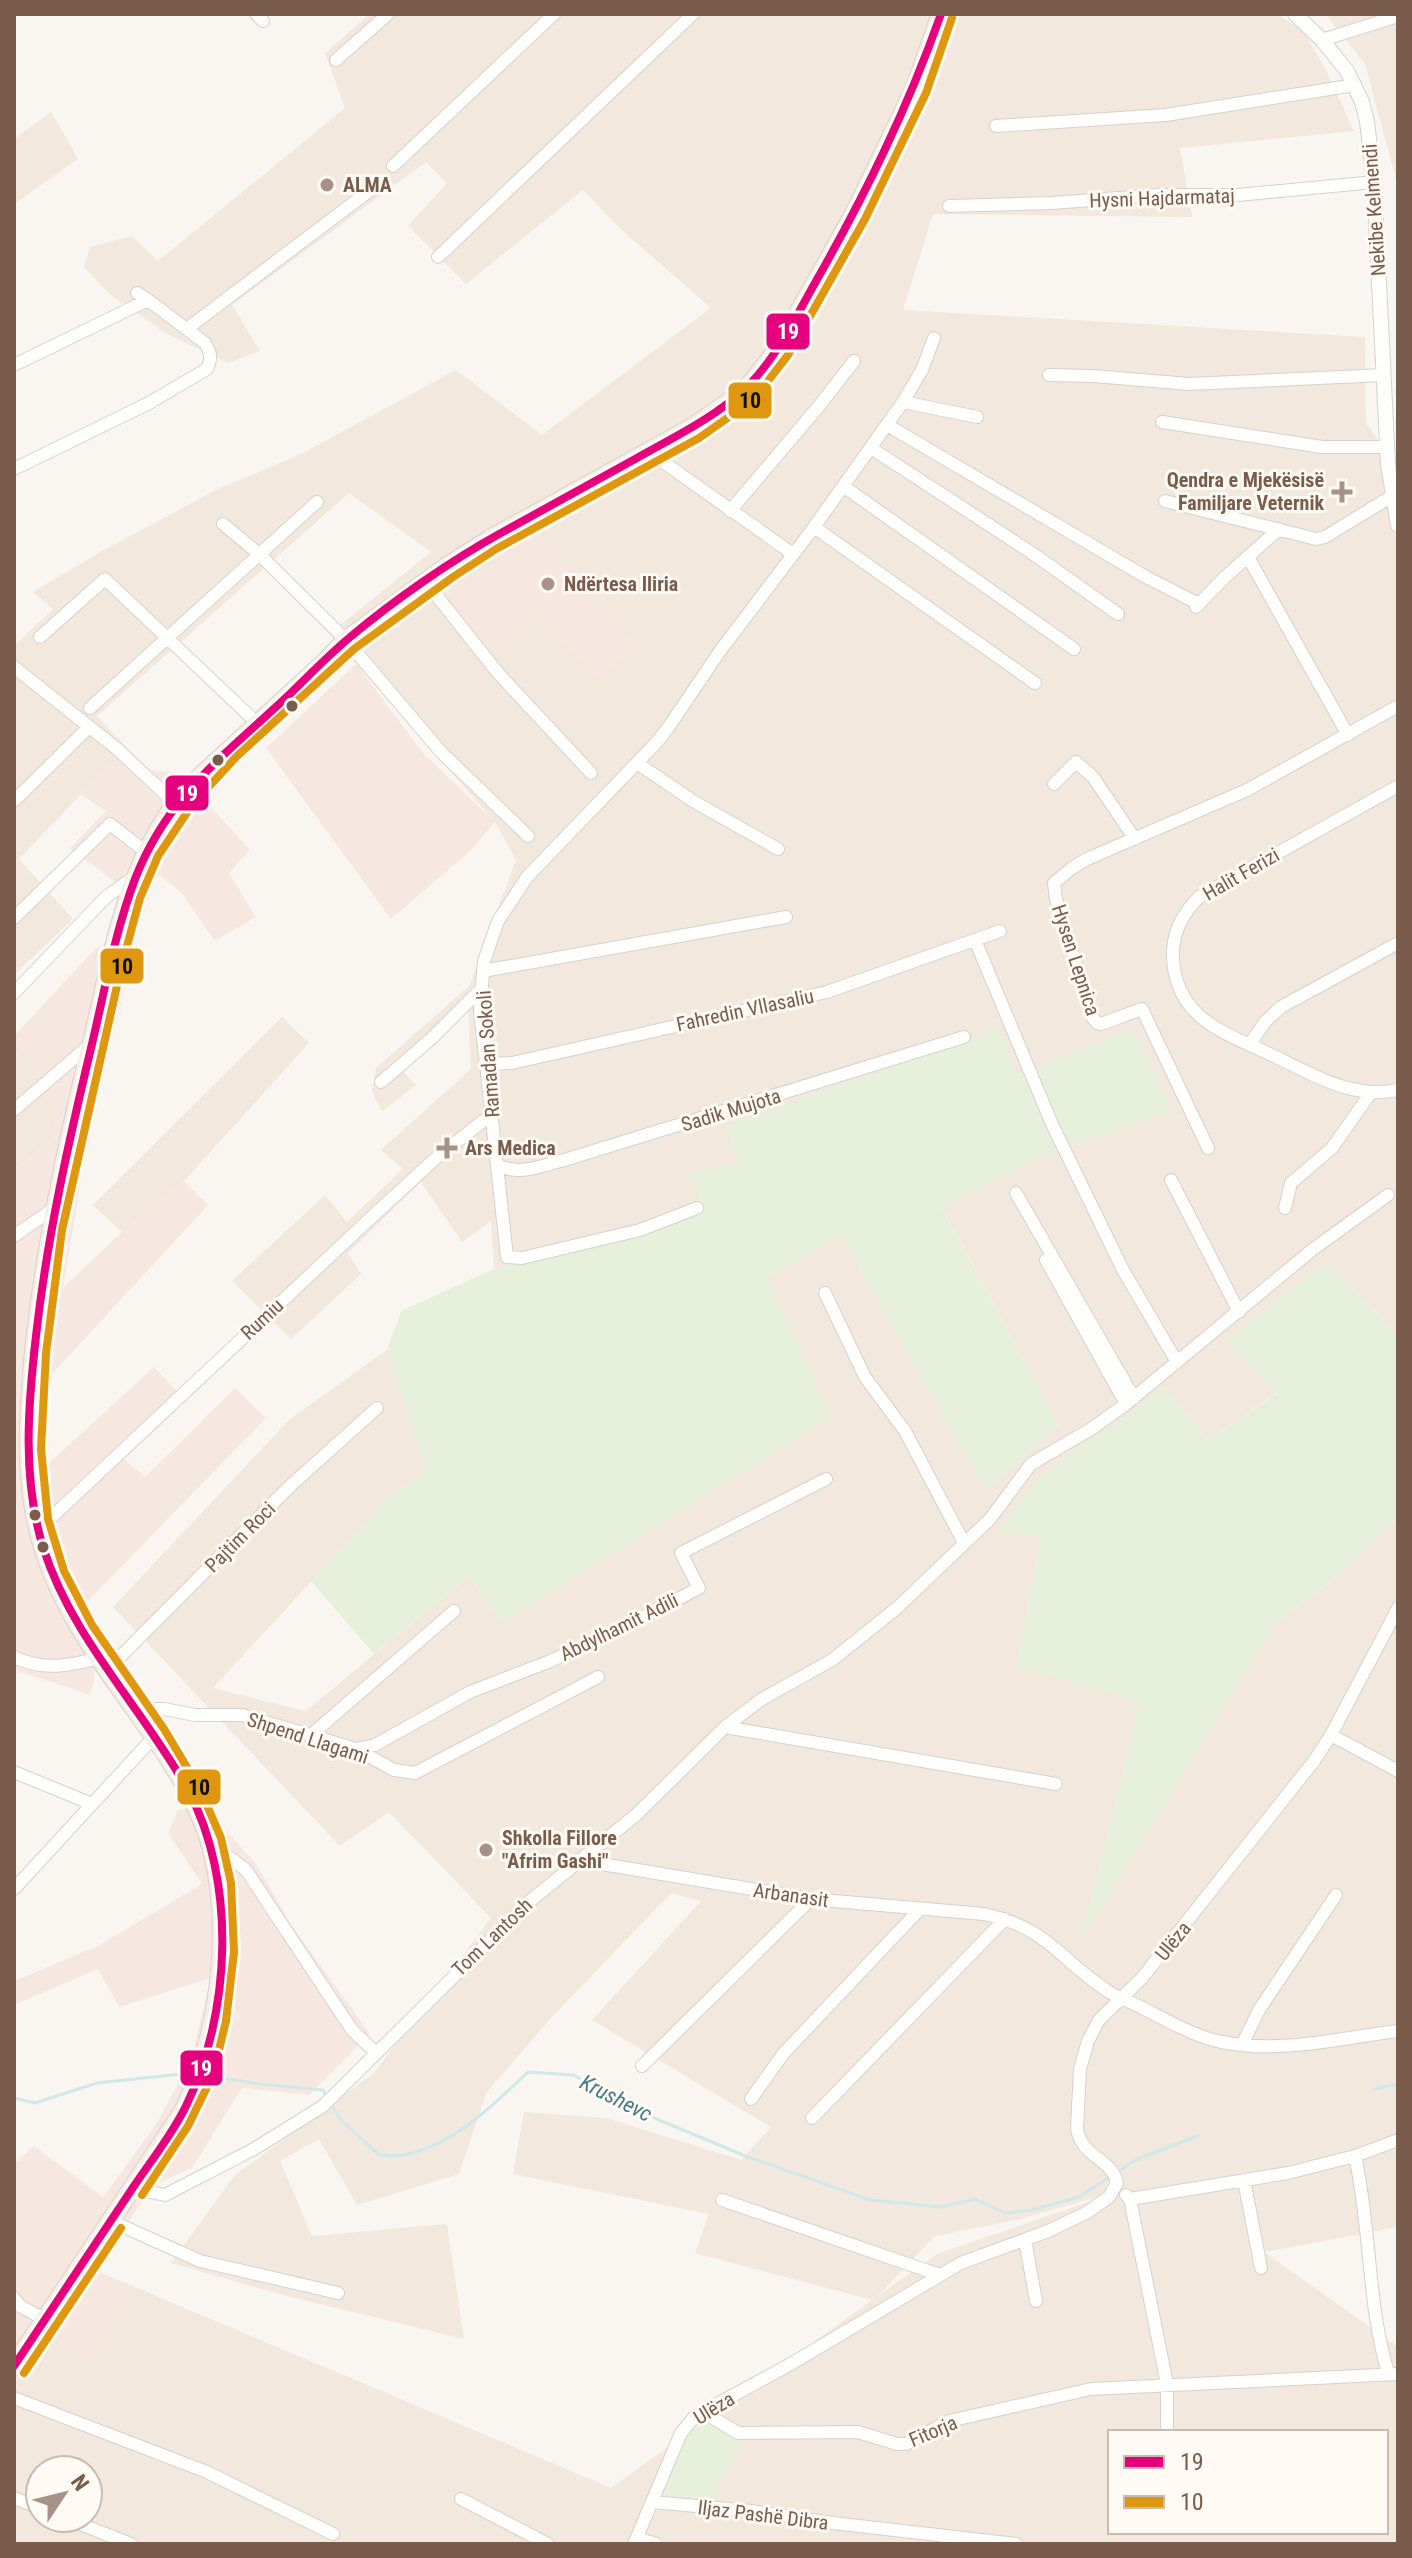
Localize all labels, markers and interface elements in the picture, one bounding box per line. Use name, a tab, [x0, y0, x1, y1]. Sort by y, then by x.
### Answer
street label: Nekibe Kelmendi	[1357, 143, 1391, 277]
place label: ALMA	[343, 173, 392, 197]
marker: ALMA	[318, 176, 336, 194]
street label: Hysni Hajdarmataj	[1089, 183, 1235, 213]
line badge: 19	[765, 312, 811, 351]
text: 19	[777, 319, 799, 344]
line badge: 10	[727, 381, 773, 420]
text: 10	[739, 388, 761, 413]
place label: Qendra e Mjekësisë Familjare Veternik	[1167, 468, 1324, 515]
marker: Qendra e Mjekësisë Familjare Veternik	[1331, 481, 1353, 503]
place label: Ndërtesa Iliria	[564, 572, 678, 596]
marker: Ndërtesa Iliria	[539, 575, 557, 593]
unlabelled marker	[284, 698, 300, 714]
unlabelled marker	[210, 752, 226, 768]
line badge: 19	[164, 774, 210, 812]
text: 19	[176, 781, 198, 806]
street label: Halit Ferizi	[1198, 842, 1284, 906]
street label: Hysen Lepnica	[1047, 901, 1105, 1019]
line badge: 10	[99, 947, 145, 985]
text: 10	[111, 954, 133, 979]
street label: Fahredin Vllasaliu	[674, 984, 816, 1036]
street label: Ramadan Sokoli	[472, 990, 504, 1118]
street label: Sadik Mujota	[678, 1083, 784, 1137]
place label: Ars Medica	[465, 1136, 556, 1160]
marker: Ars Medica	[436, 1137, 458, 1159]
street label: Rumiu	[236, 1293, 288, 1345]
street label: Pajtim Roci	[200, 1497, 280, 1577]
unlabelled marker	[27, 1507, 43, 1523]
unlabelled marker	[35, 1539, 51, 1555]
street label: Abdylhamit Adili	[556, 1588, 682, 1666]
street label: Shpend Llagami	[244, 1707, 372, 1769]
line badge: 10	[176, 1768, 222, 1806]
text: 10	[188, 1775, 210, 1800]
place label: Shkolla Fillore "Afrim Gashi"	[502, 1826, 617, 1873]
marker: Shkolla Fillore "Afrim Gashi"	[477, 1841, 495, 1859]
street label: Arbanasit	[752, 1878, 830, 1912]
street label: Tom Lantosh	[447, 1893, 537, 1981]
street label: Ulëza	[1150, 1917, 1196, 1965]
line badge: 19	[179, 2049, 224, 2087]
text: 19	[190, 2056, 212, 2081]
water label: Krushevc	[576, 2069, 656, 2127]
street label: Ulëza	[689, 2386, 739, 2430]
street label: Fitorja	[905, 2410, 961, 2452]
legend	[1108, 2430, 1388, 2534]
text: 19	[1180, 2448, 1204, 2476]
north arrow	[24, 2454, 104, 2534]
text: N	[66, 2470, 94, 2496]
text: 10	[1180, 2488, 1204, 2516]
street label: Iljaz Pashë Dibra	[696, 2495, 830, 2535]

